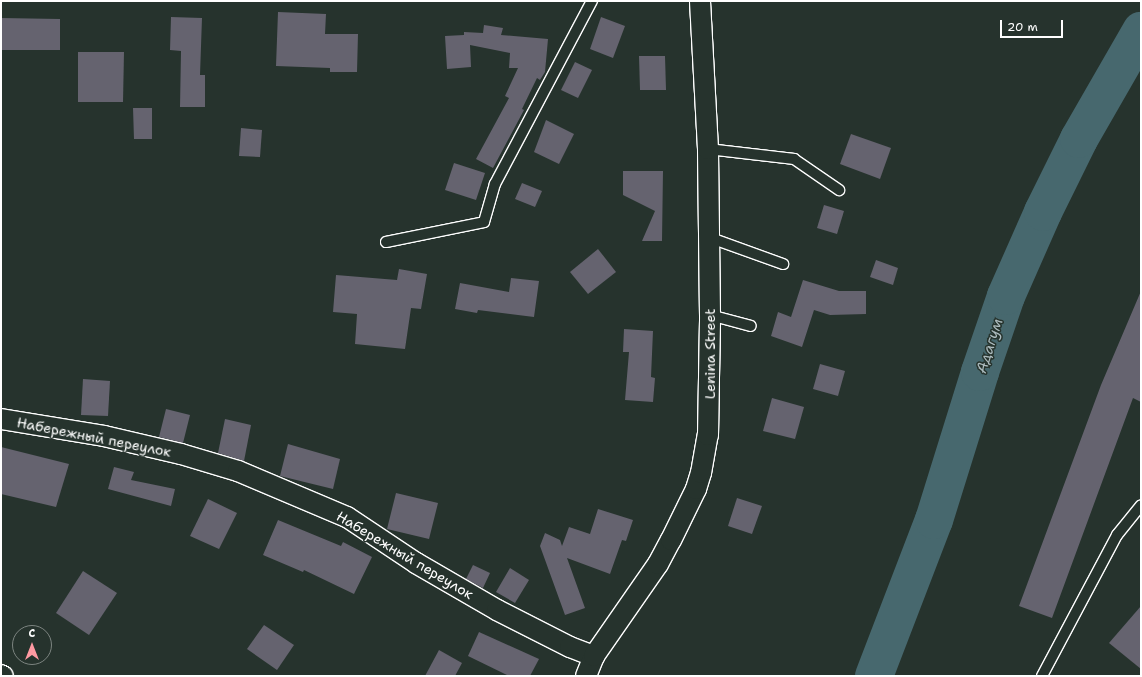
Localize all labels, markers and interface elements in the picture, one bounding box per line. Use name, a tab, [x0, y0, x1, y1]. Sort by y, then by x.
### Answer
scale bar	[1002, 12, 1065, 38]
text: 20 m	[1007, 19, 1038, 35]
street label: Lenina Street	[702, 309, 718, 399]
water label: Адагум	[973, 316, 1007, 376]
street label: Набережный переулок	[15, 414, 173, 460]
street label: Набережный переулок	[334, 507, 476, 603]
north arrow	[12, 625, 52, 665]
text: С	[29, 626, 35, 641]

